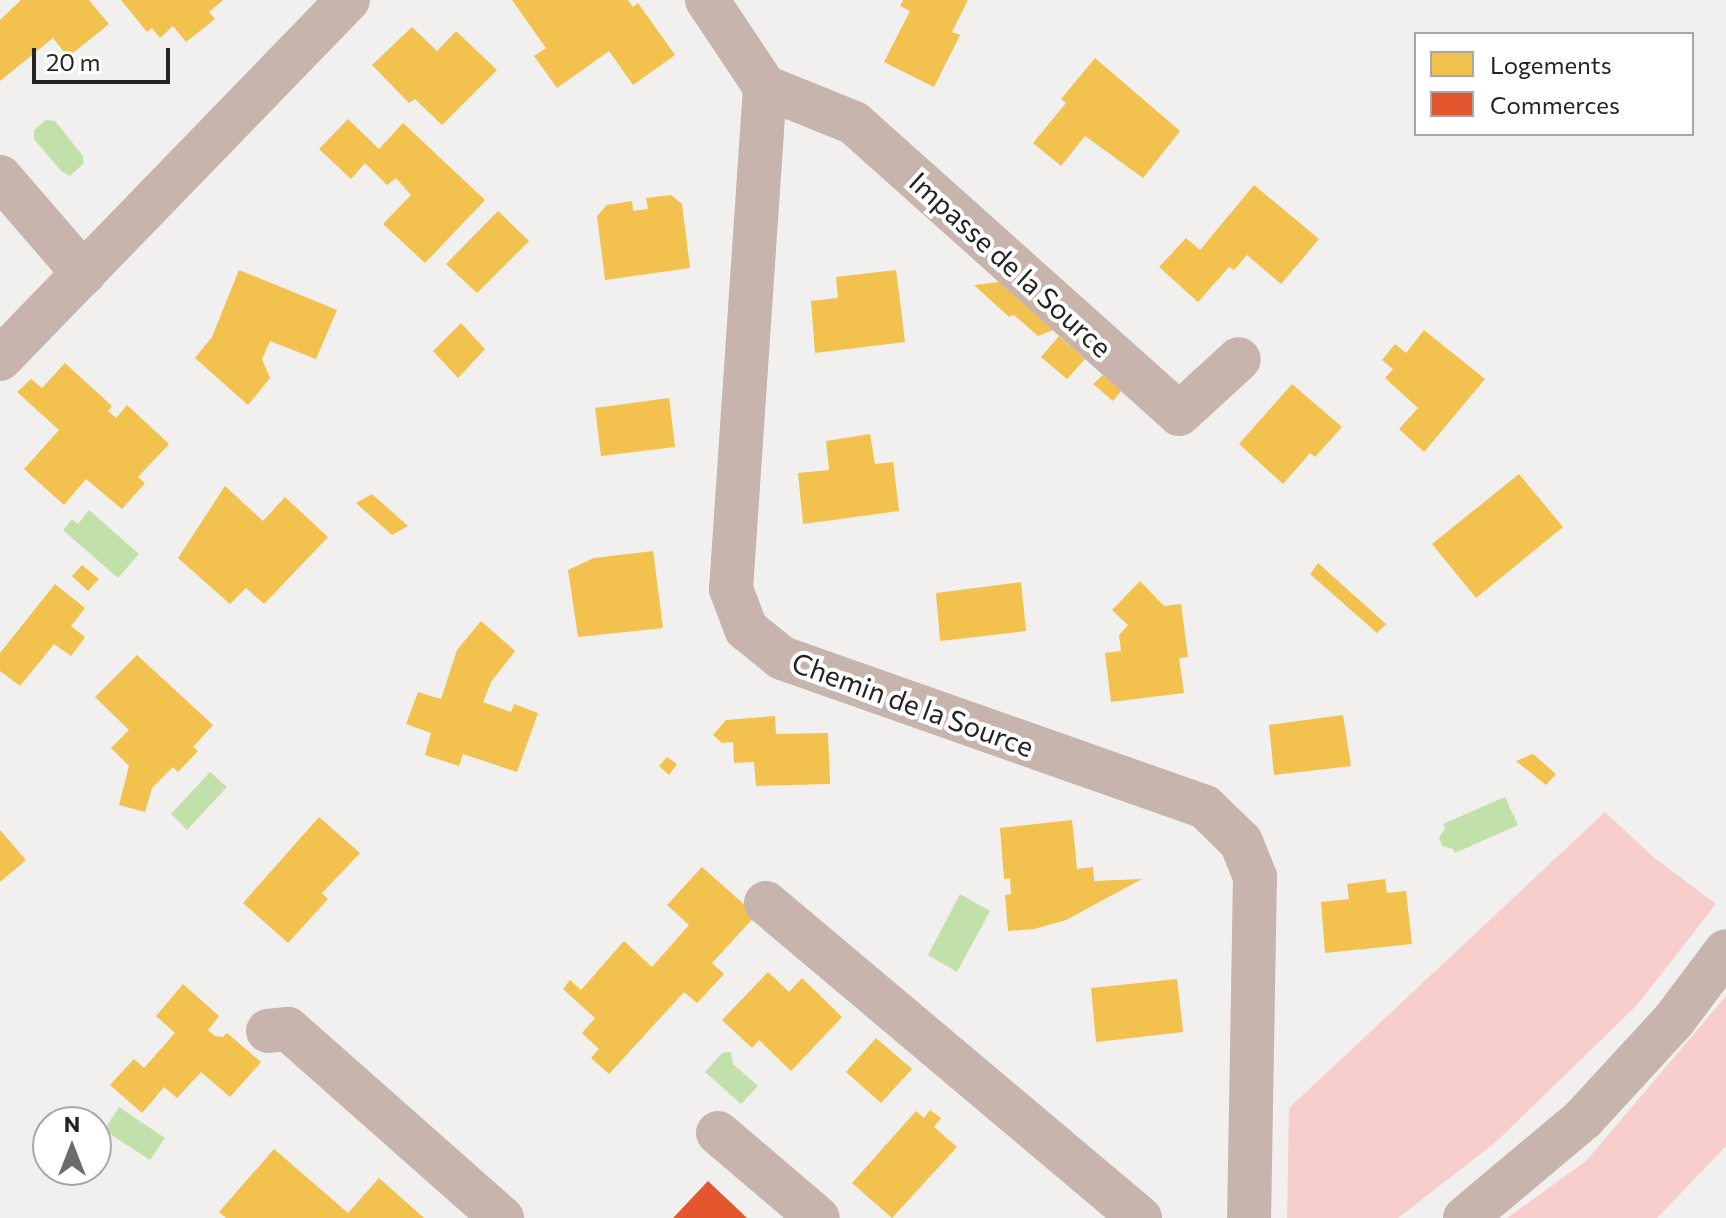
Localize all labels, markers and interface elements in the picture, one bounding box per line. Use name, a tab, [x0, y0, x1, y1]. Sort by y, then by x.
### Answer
scale bar	[36, 32, 174, 82]
legend	[1414, 32, 1694, 136]
text: 20 m	[46, 47, 100, 76]
text: Logements	[1490, 50, 1612, 79]
text: Commerces	[1490, 90, 1620, 119]
street label: Impasse de la Source	[903, 164, 1119, 364]
street label: Chemin de la Source	[788, 645, 1038, 763]
north arrow	[32, 1106, 112, 1186]
text: N	[64, 1110, 80, 1137]

